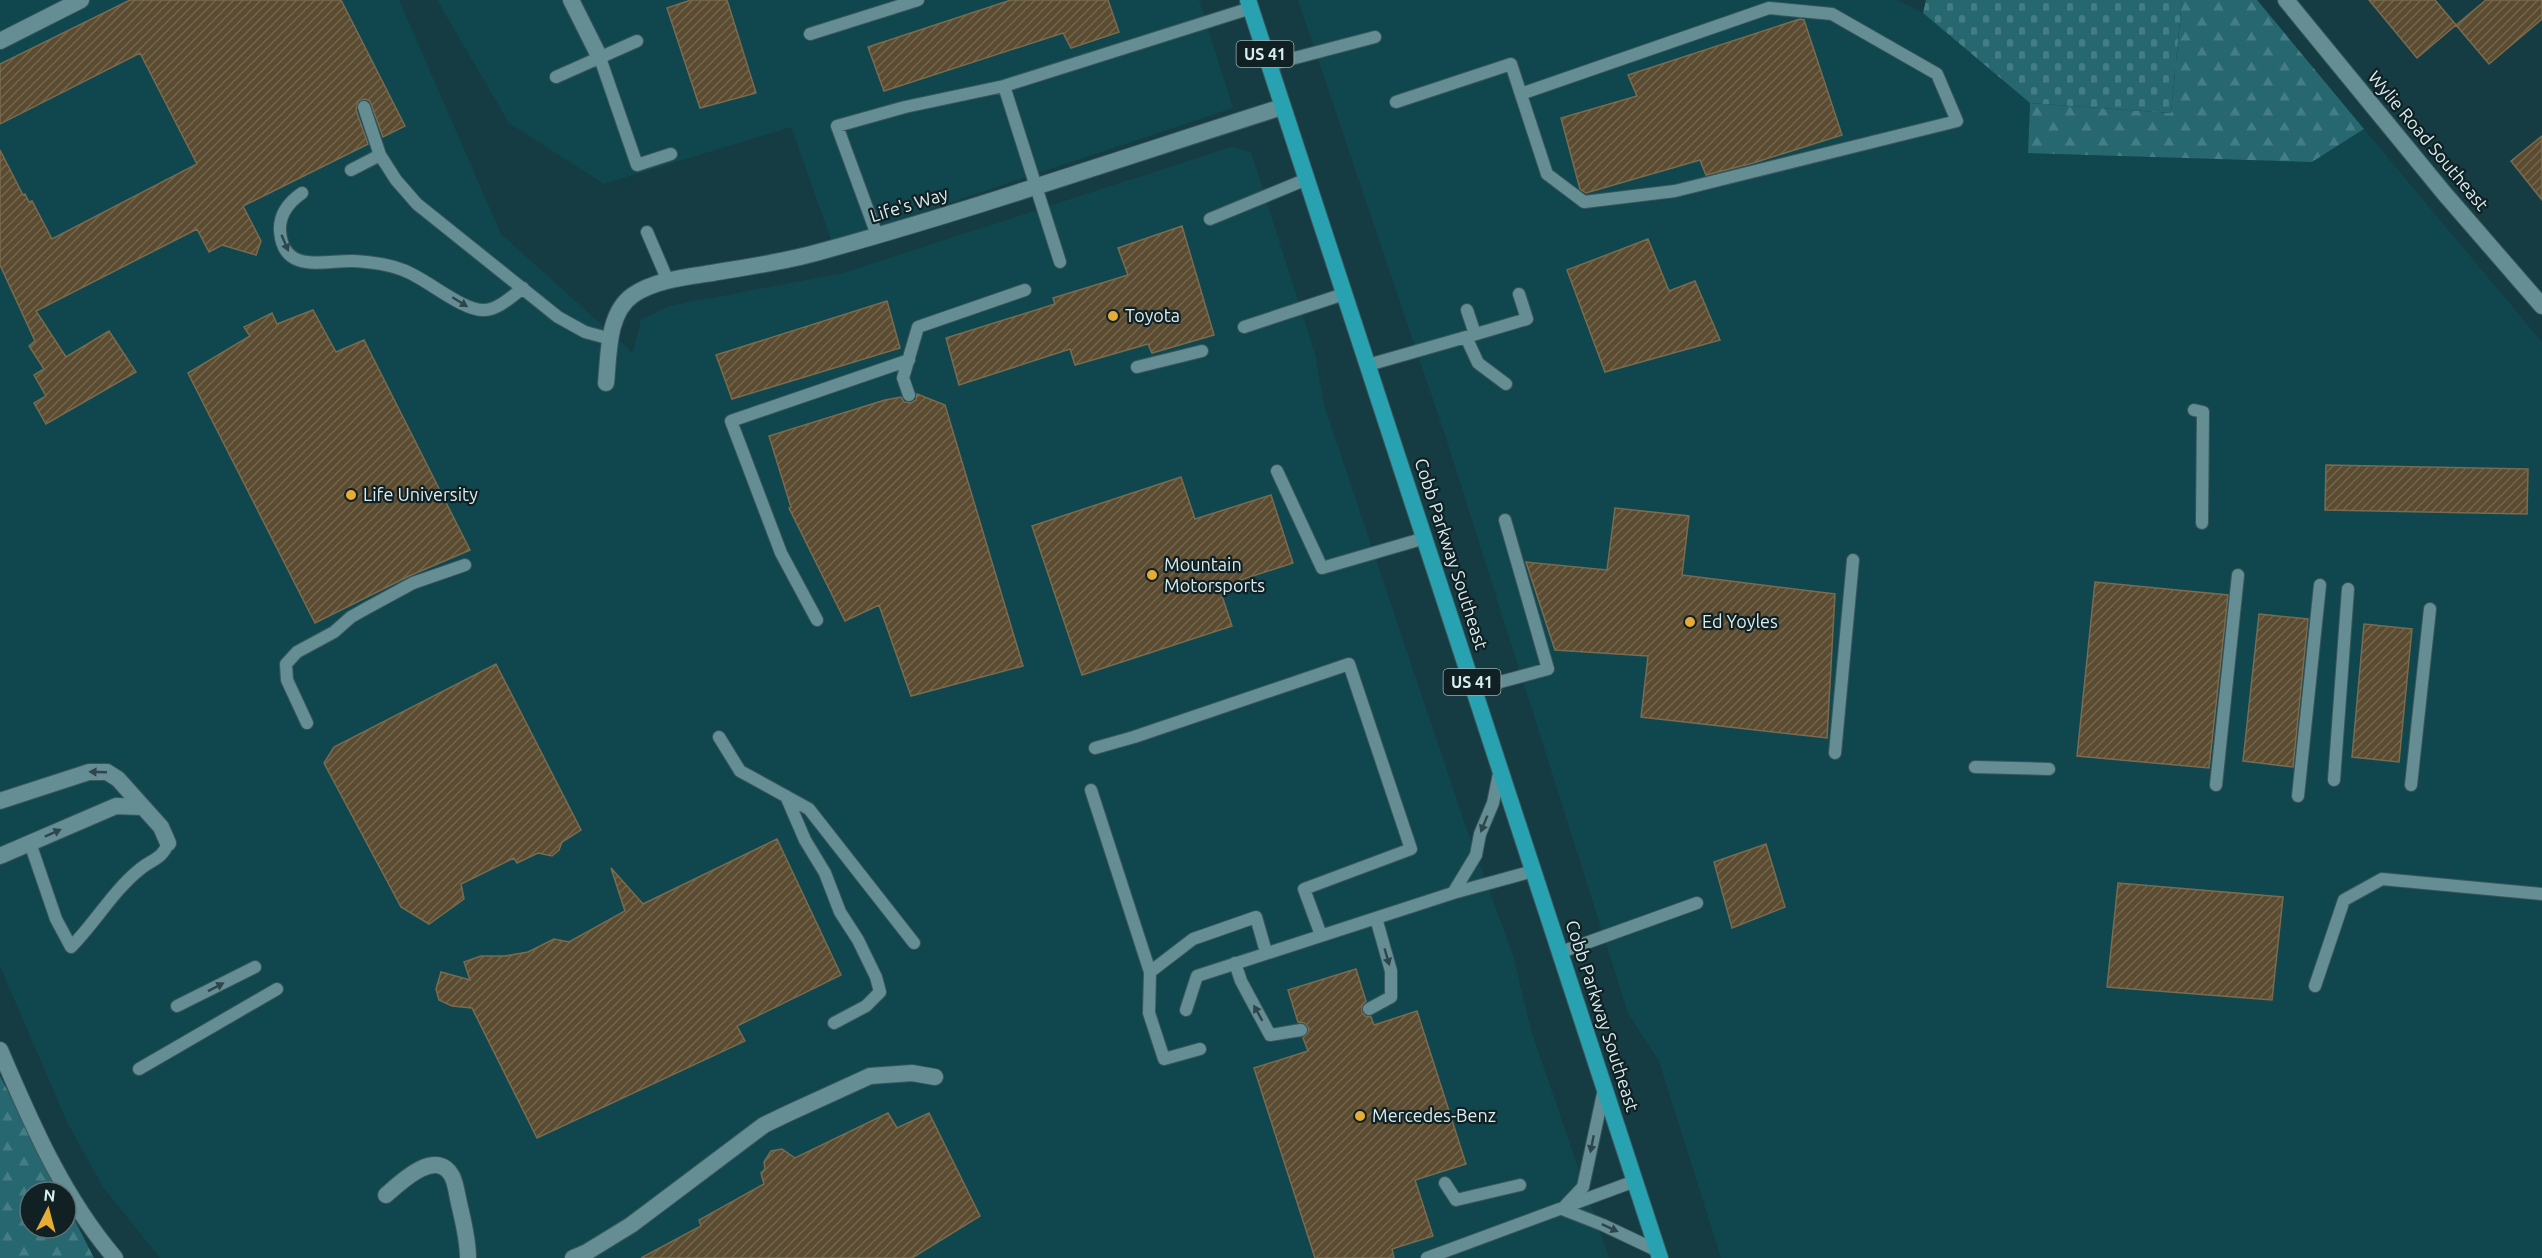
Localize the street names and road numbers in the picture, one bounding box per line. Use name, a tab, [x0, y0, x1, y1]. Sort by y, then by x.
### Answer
road number: US 41	[1236, 41, 1294, 67]
street label: Wylie Road Southeast	[2365, 67, 2493, 214]
street label: Life's Way	[867, 183, 950, 225]
street label: Cobb Parkway Southeast	[1412, 455, 1492, 652]
road number: US 41	[1444, 669, 1500, 695]
street label: Cobb Parkway Southeast	[1563, 917, 1643, 1114]

